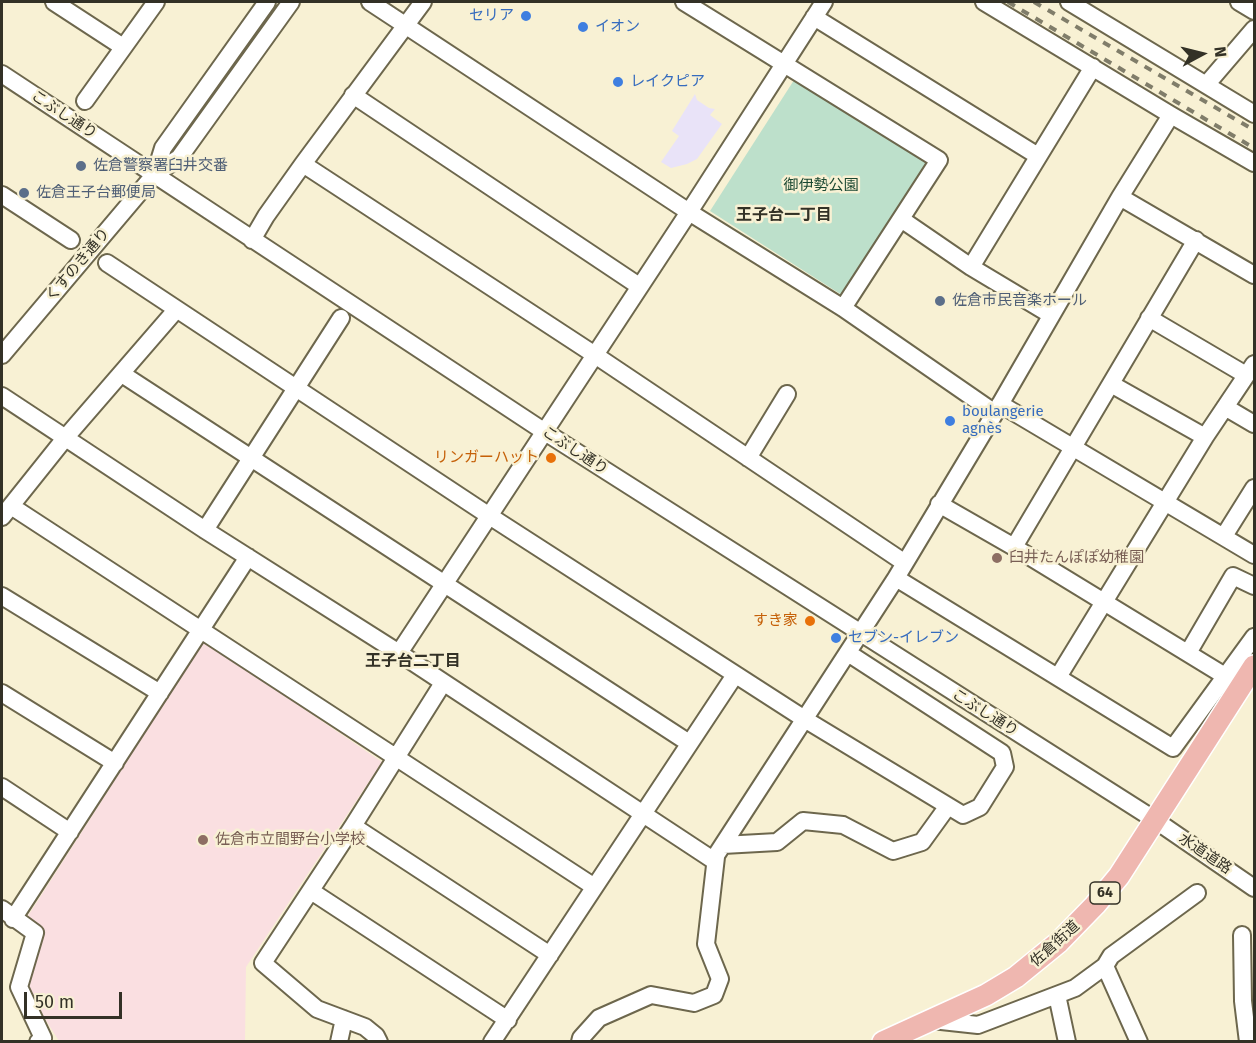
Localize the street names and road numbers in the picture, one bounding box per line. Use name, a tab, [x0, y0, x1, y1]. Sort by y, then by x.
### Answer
street label: こぶし通り	[28, 87, 100, 143]
street label: くすのき通り	[42, 225, 114, 305]
street label: こぶし通り	[539, 423, 611, 479]
street label: こぶし通り	[948, 685, 1022, 741]
street label: 水道道路	[1175, 830, 1235, 878]
road number: 64	[1090, 882, 1120, 904]
street label: 佐倉街道	[1027, 917, 1083, 971]

